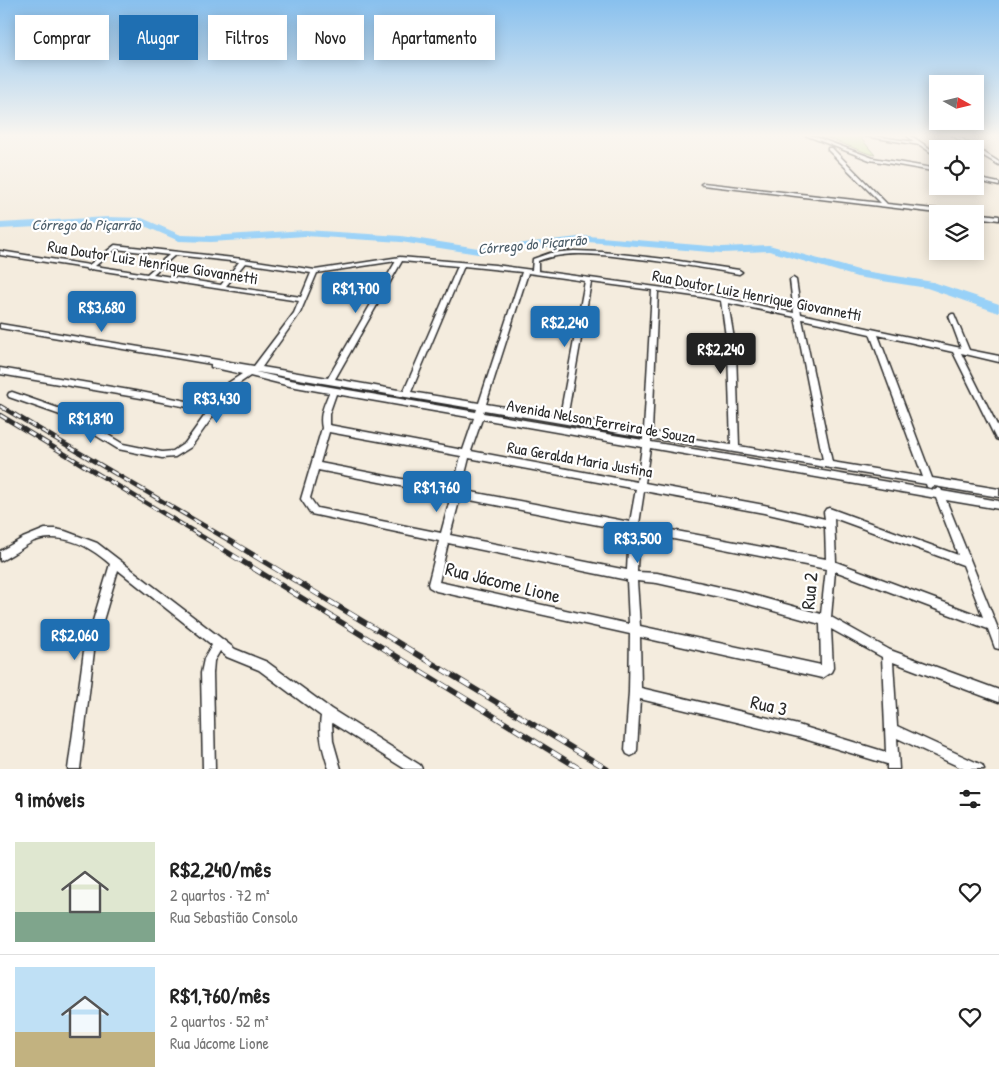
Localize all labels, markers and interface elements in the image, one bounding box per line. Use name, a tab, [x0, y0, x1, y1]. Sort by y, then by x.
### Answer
chip: Comprar	[15, 15, 109, 60]
chip: Alugar	[119, 15, 198, 60]
chip: Filtros	[208, 15, 287, 60]
chip: Novo	[297, 15, 364, 60]
chip: Apartamento	[374, 15, 495, 60]
north arrow	[929, 75, 984, 130]
map controls	[929, 75, 984, 260]
button: locate	[929, 140, 984, 195]
button: layers	[929, 205, 984, 260]
water label: Córrego do Piçarrão	[31, 214, 141, 235]
water label: Córrego do Piçarrão	[477, 229, 588, 259]
street label: Rua Doutor Luiz Henrique Giovannetti	[46, 234, 260, 290]
street label: Rua Doutor Luiz Henrique Giovannetti	[650, 264, 864, 326]
pin: R$1,700	[310, 272, 402, 314]
text: R$1,700	[333, 277, 379, 299]
pin: R$3,680	[56, 290, 148, 333]
text: R$3,680	[79, 296, 125, 318]
pin: R$2,240	[519, 306, 611, 348]
text: R$2,240	[542, 311, 588, 333]
pin: R$2,240	[675, 332, 767, 375]
text: R$2,240	[698, 338, 744, 360]
pin: R$3,430	[171, 382, 263, 424]
text: R$3,430	[194, 387, 240, 409]
street label: Avenida Nelson Ferreira de Souza	[505, 394, 697, 448]
pin: R$1,810	[45, 402, 137, 444]
text: R$1,810	[69, 407, 113, 429]
street label: Rua Geralda Maria Justina	[506, 435, 654, 483]
pin: R$1,760	[391, 470, 483, 513]
text: R$1,760	[414, 476, 460, 498]
pin: R$3,500	[592, 522, 684, 564]
text: R$3,500	[615, 527, 661, 549]
street label: Rua Jácome Lione	[443, 555, 564, 609]
street label: Rua 2	[794, 571, 824, 611]
pin: R$2,060	[29, 618, 121, 661]
text: R$2,060	[52, 624, 98, 646]
street label: Rua 3	[748, 688, 790, 722]
text: 9 imóveis	[15, 785, 85, 814]
icon: filters	[956, 785, 984, 813]
text: R$2,240/mês	[170, 855, 271, 884]
icon: home	[55, 862, 115, 922]
icon: heart	[956, 878, 984, 906]
text: 2 quartos · 72 m²	[170, 884, 270, 906]
text: Rua Sebastião Consolo	[170, 906, 298, 928]
text: R$1,760/mês	[170, 981, 270, 1010]
icon: home	[55, 987, 115, 1047]
icon: heart	[956, 1003, 984, 1031]
text: 2 quartos · 52 m²	[170, 1010, 269, 1032]
text: Rua Jácome Lione	[170, 1032, 269, 1054]

